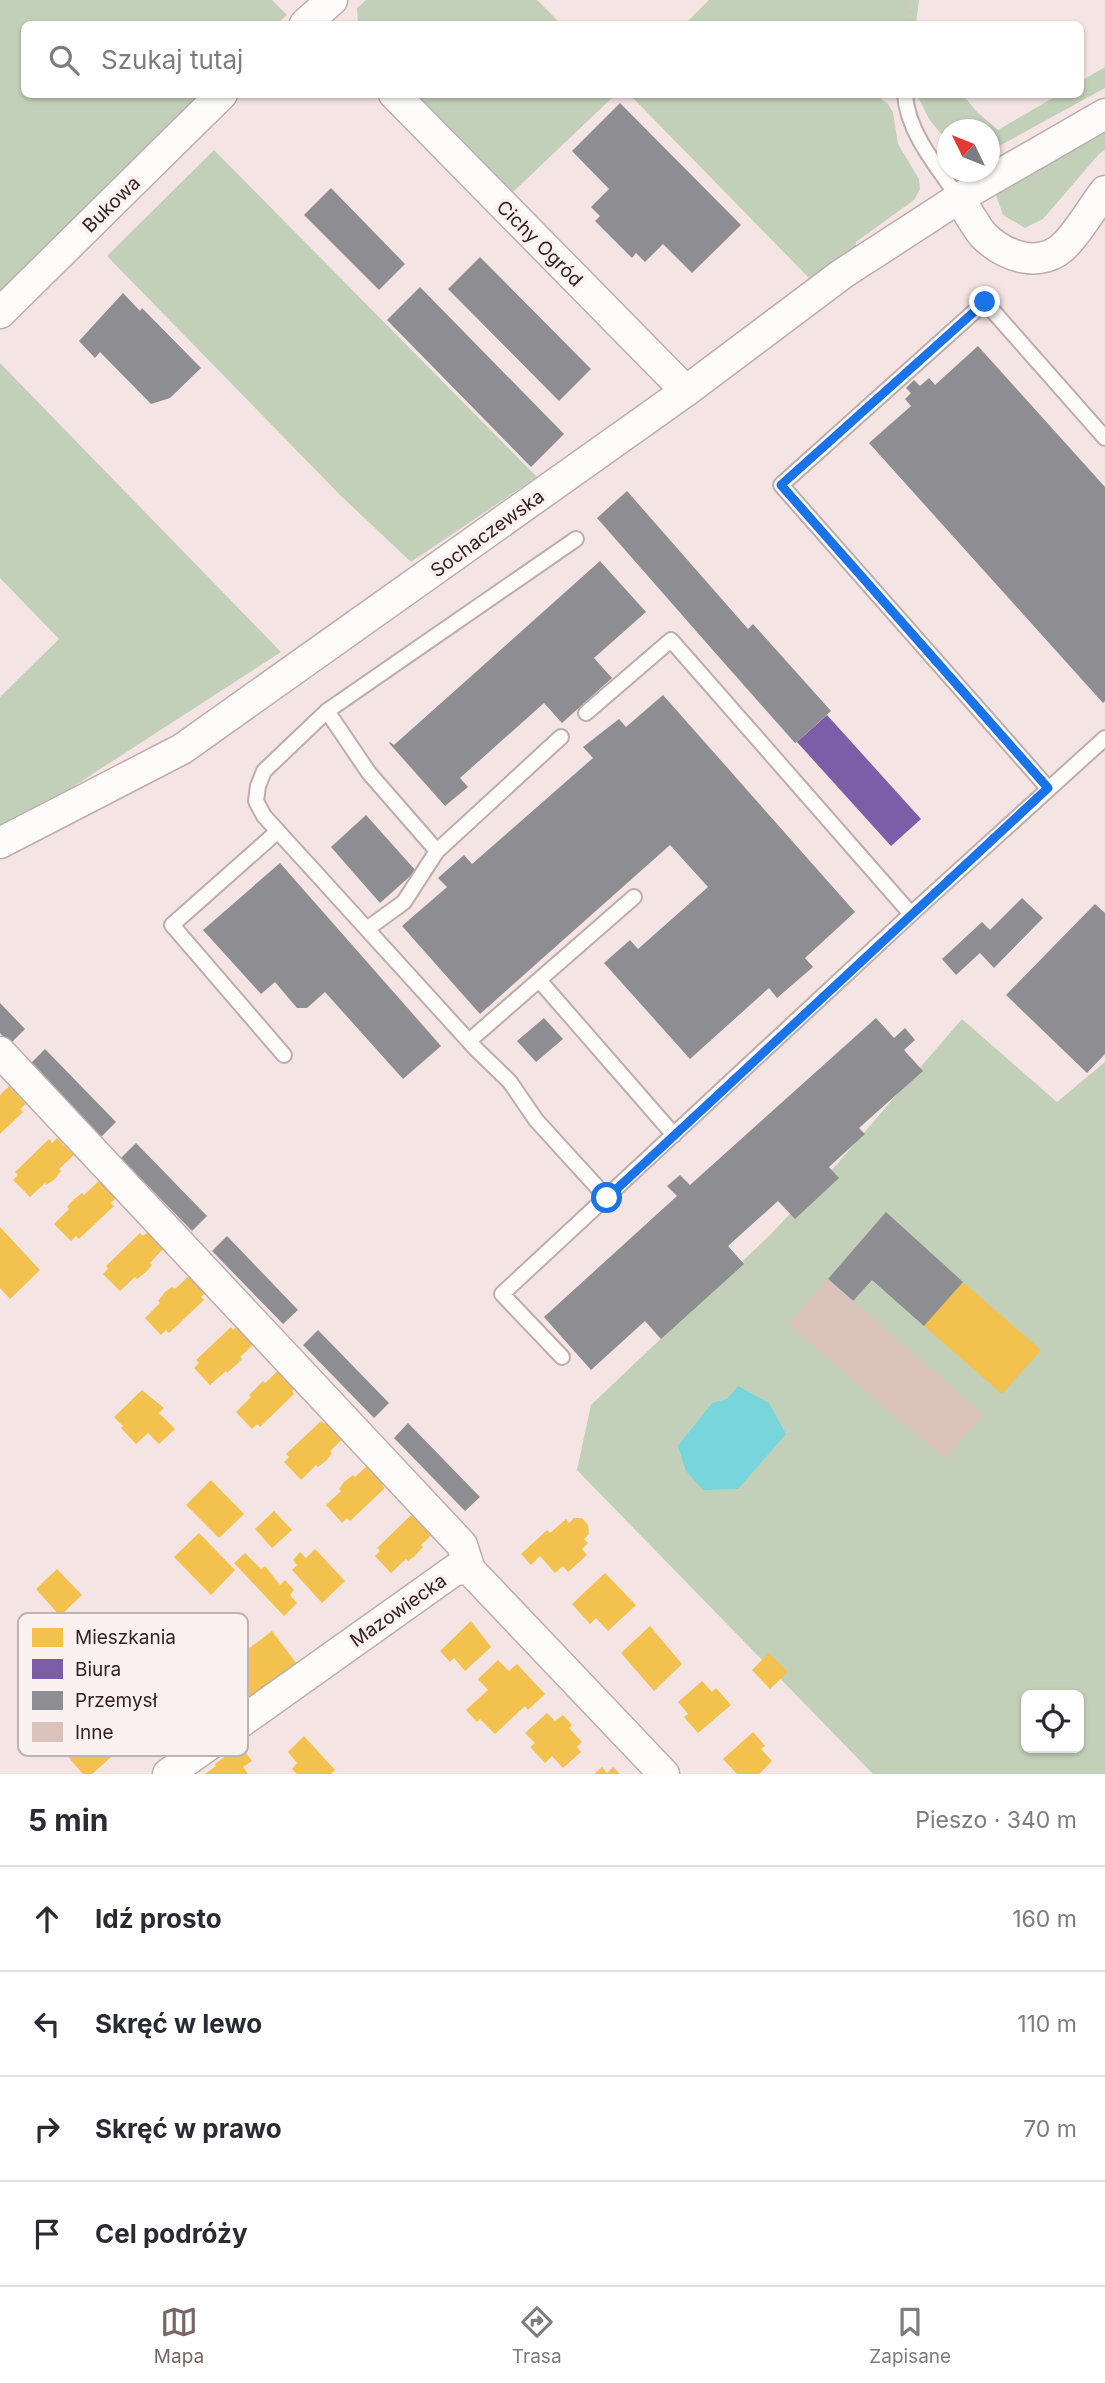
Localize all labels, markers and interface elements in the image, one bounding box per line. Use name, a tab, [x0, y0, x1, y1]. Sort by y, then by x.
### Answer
search box	[21, 21, 1084, 98]
icon: search	[45, 41, 83, 79]
text: Szukaj tutaj	[101, 44, 243, 75]
north arrow	[937, 119, 1000, 182]
street label: Bukowa	[78, 171, 145, 237]
street label: Cichy Ogród	[492, 195, 588, 291]
route end	[969, 286, 1000, 317]
street label: Sochaczewska	[426, 485, 548, 582]
route start	[591, 1182, 622, 1213]
street label: Mazowiecka	[346, 1569, 451, 1652]
legend	[18, 1613, 248, 1756]
text: Mieszkania	[75, 1626, 176, 1649]
text: Biura	[75, 1658, 121, 1681]
text: Przemysł	[75, 1689, 158, 1712]
map controls	[1021, 1690, 1084, 1753]
button: locate	[1021, 1690, 1084, 1753]
text: Inne	[75, 1721, 114, 1744]
text: 5 min	[28, 1802, 108, 1838]
text: Pieszo · 340 m	[915, 1806, 1077, 1834]
icon: ahead	[28, 1900, 66, 1938]
text: Idź prosto	[95, 1903, 222, 1934]
text: 160 m	[1012, 1905, 1077, 1933]
icon: left	[28, 2005, 66, 2043]
text: Skręć w lewo	[95, 2008, 262, 2039]
text: 110 m	[1017, 2010, 1077, 2038]
icon: right	[28, 2110, 66, 2148]
text: Skręć w prawo	[95, 2113, 282, 2144]
text: 70 m	[1023, 2115, 1077, 2143]
icon: arrive	[28, 2215, 66, 2253]
text: Cel podróży	[95, 2218, 248, 2249]
tab: Mapa	[154, 2303, 204, 2368]
tab: Trasa	[512, 2303, 562, 2368]
tab: Zapisane	[869, 2303, 951, 2368]

